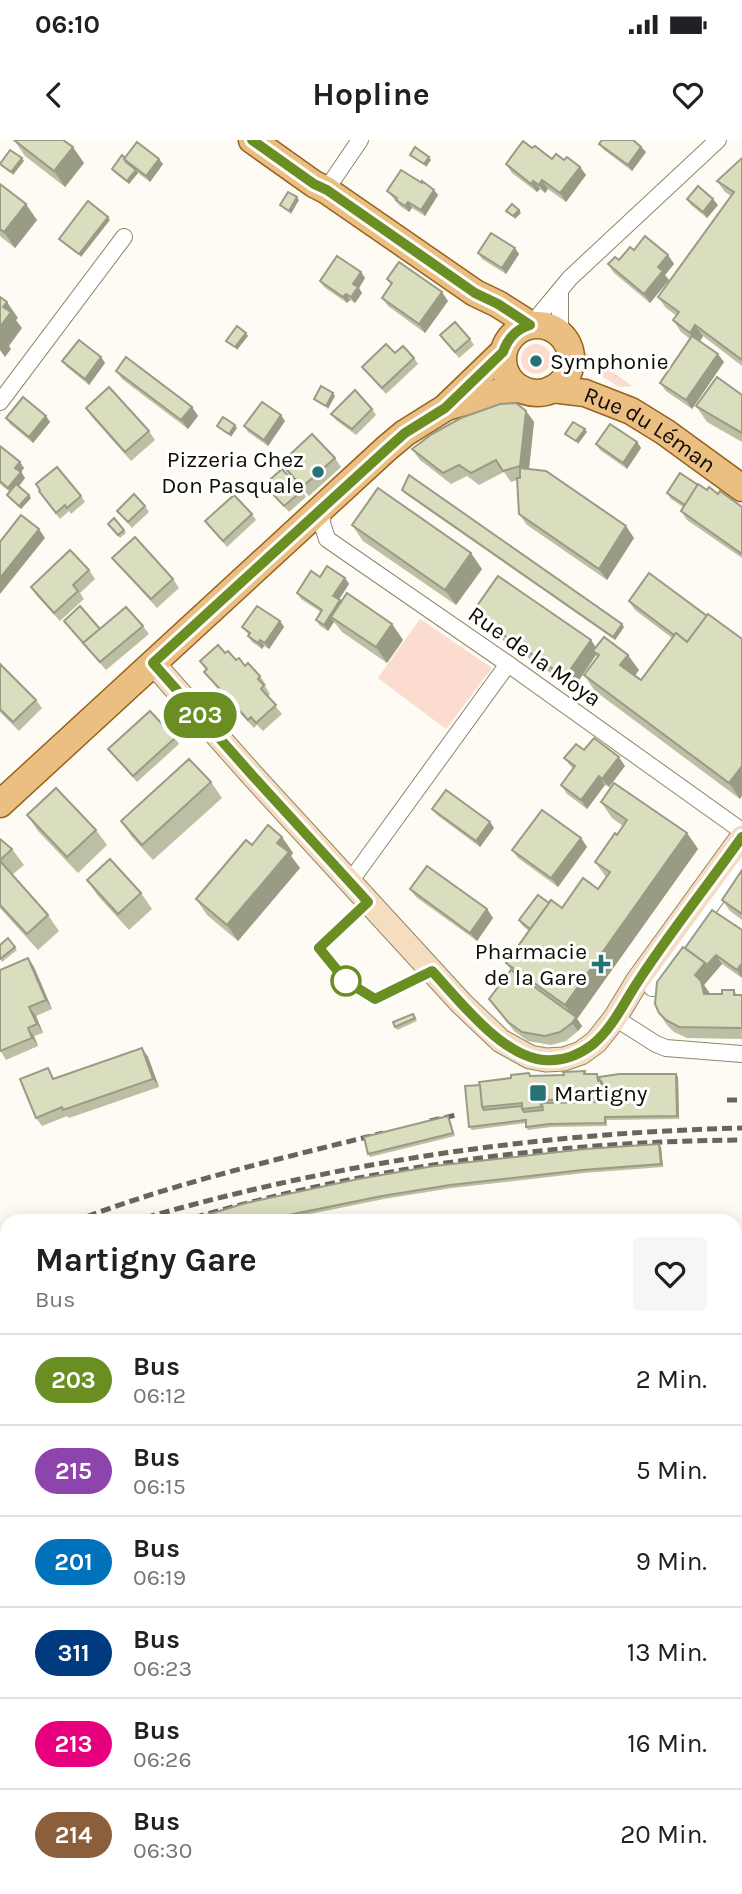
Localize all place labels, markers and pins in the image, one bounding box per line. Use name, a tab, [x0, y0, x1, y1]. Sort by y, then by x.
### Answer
place label: Symphonie	[550, 348, 669, 375]
marker: Symphonie	[528, 353, 544, 369]
place label: Pizzeria Chez Don Pasquale	[161, 446, 304, 499]
marker: Pizzeria Chez Don Pasquale	[310, 464, 326, 480]
place label: Pharmacie de la Gare	[475, 938, 587, 991]
marker: Pharmacie de la Gare	[593, 956, 609, 972]
unlabelled marker	[331, 966, 361, 996]
place label: Martigny	[554, 1080, 648, 1107]
marker: Martigny	[528, 1083, 548, 1103]

